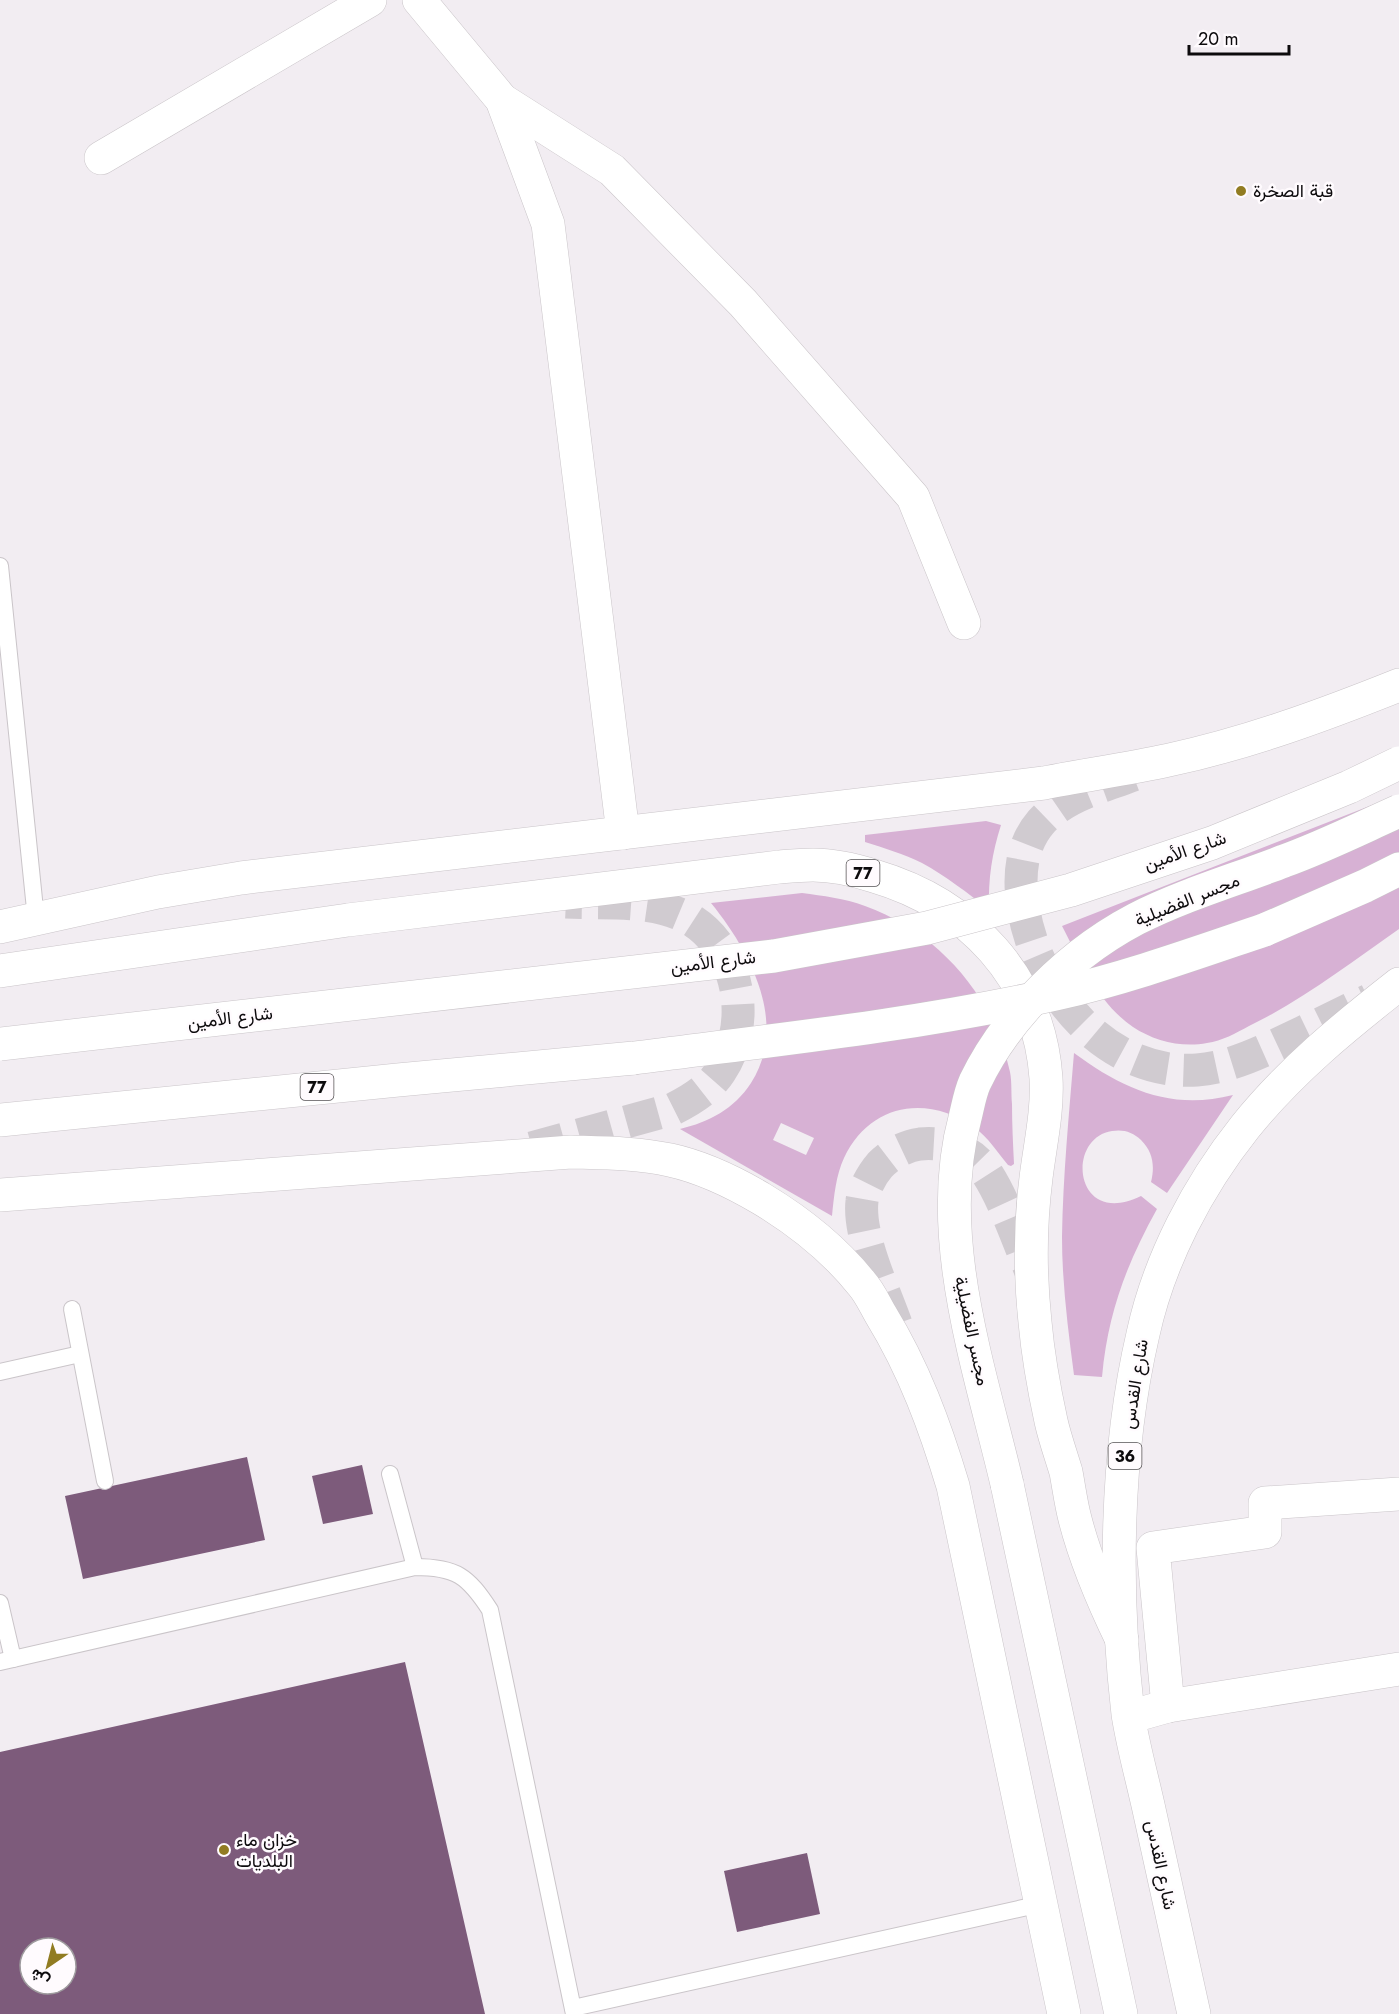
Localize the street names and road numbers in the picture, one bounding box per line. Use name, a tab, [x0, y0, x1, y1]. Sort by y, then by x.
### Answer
street label: شارع الأمين	[1140, 825, 1230, 877]
road number: 77	[846, 860, 880, 886]
street label: مجسر الفضيلية	[1131, 867, 1243, 933]
street label: شارع الأمين	[669, 944, 757, 980]
street label: شارع الأمين	[186, 1000, 274, 1036]
road number: 77	[300, 1074, 334, 1100]
street label: مجسر الفضيلية	[948, 1274, 996, 1388]
street label: شارع القدس	[1115, 1337, 1155, 1431]
road number: 36	[1108, 1443, 1142, 1469]
street label: شارع القدس	[1139, 1818, 1183, 1912]

